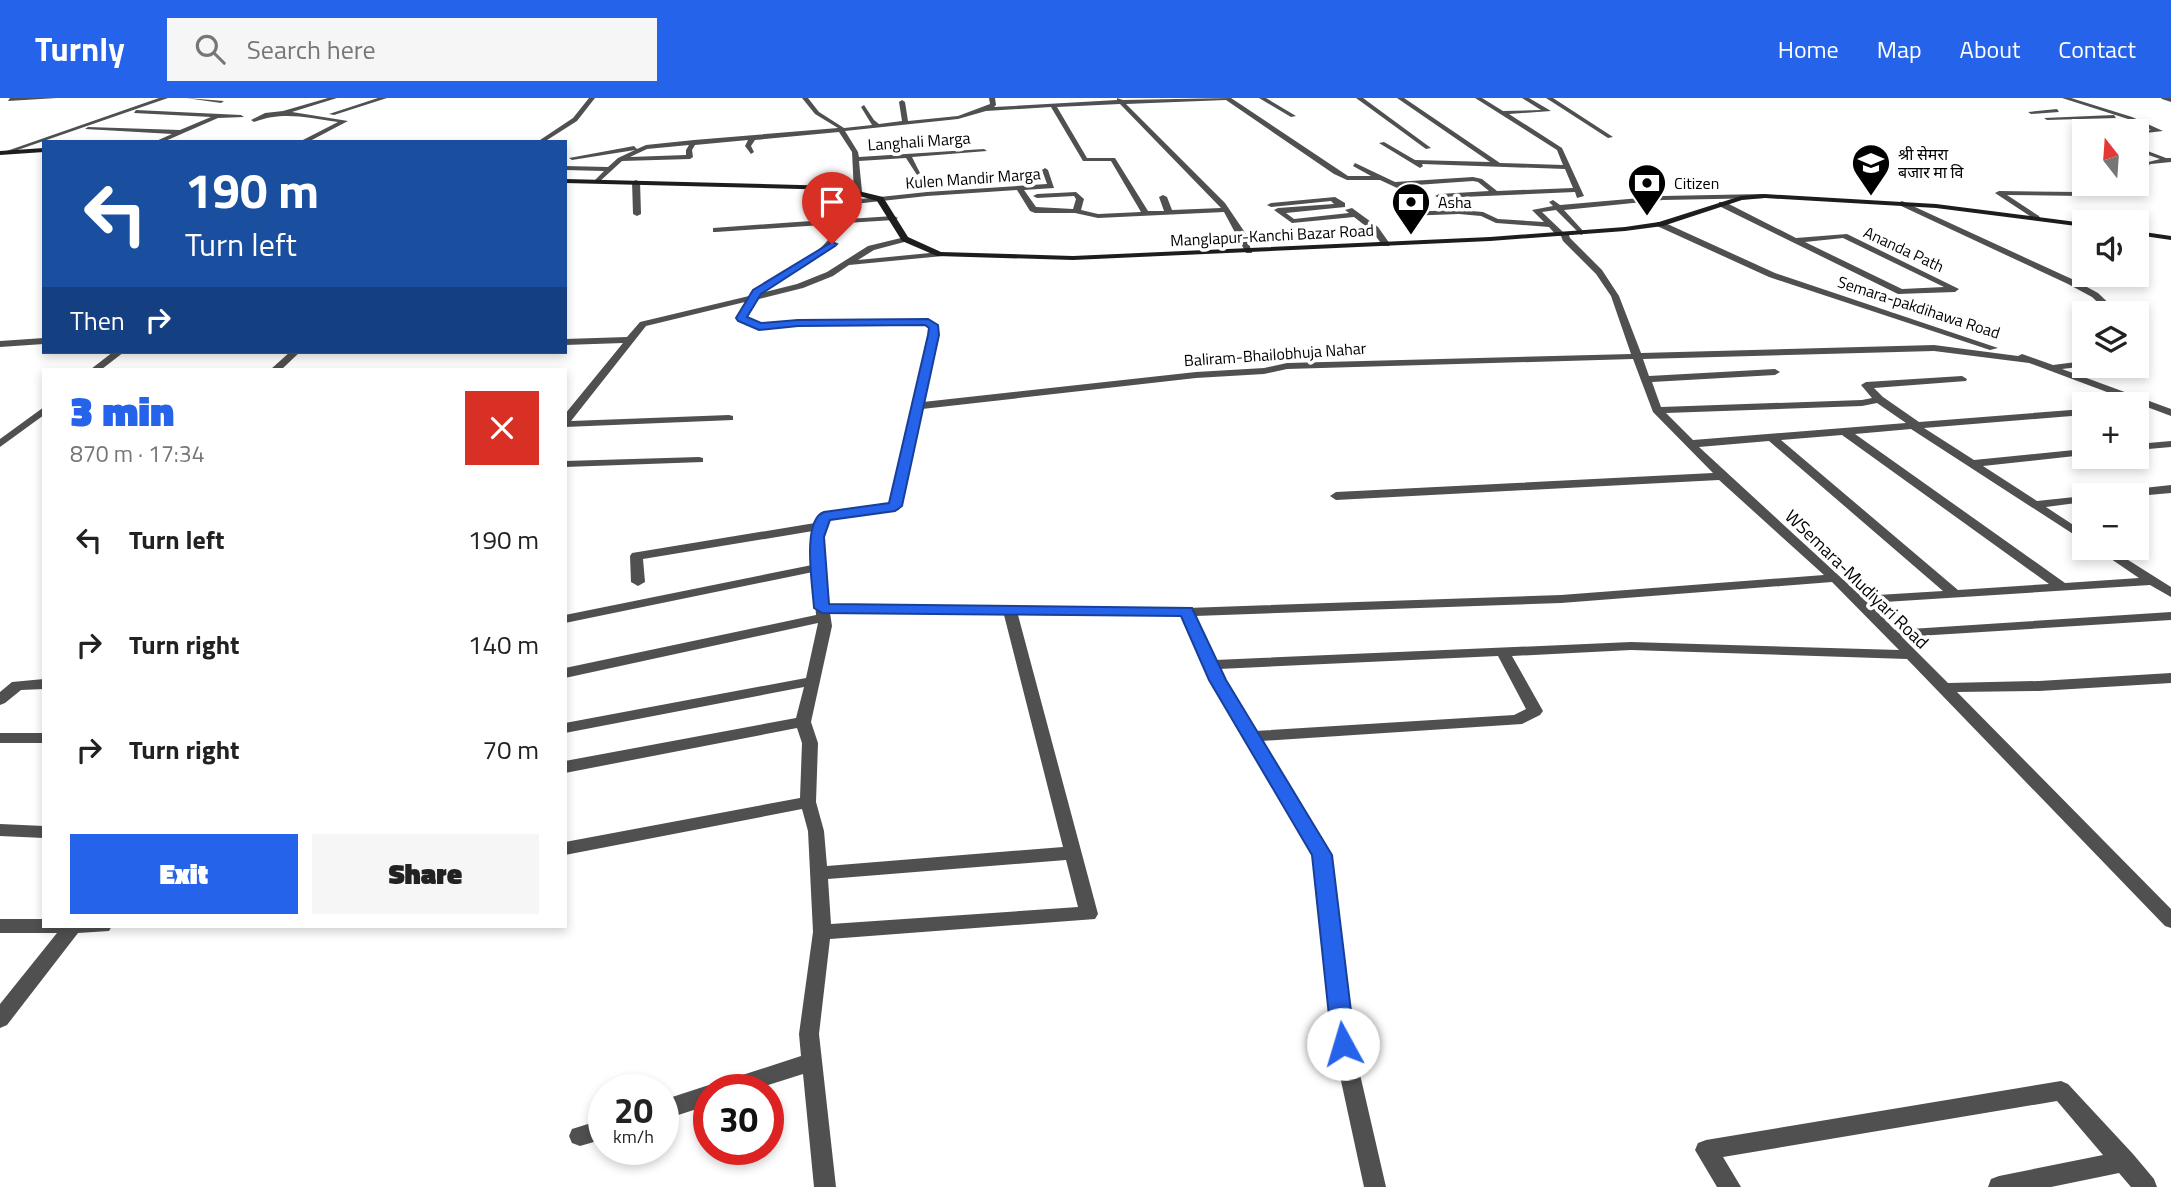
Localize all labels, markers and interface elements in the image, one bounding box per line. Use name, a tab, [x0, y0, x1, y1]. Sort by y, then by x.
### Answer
search box	[167, 18, 657, 81]
text: Turnly	[35, 24, 125, 74]
icon: search	[191, 30, 229, 68]
text: Search here	[247, 30, 376, 69]
text: Home	[1778, 31, 1839, 67]
text: Map	[1877, 31, 1922, 67]
text: About	[1960, 31, 2020, 67]
text: Contact	[2058, 31, 2136, 67]
north arrow	[2072, 119, 2149, 196]
map controls	[2072, 119, 2149, 560]
street label: Langhali Marga	[867, 125, 971, 157]
school or university icon: श्री सेमरा बजार मा वि	[1850, 142, 1892, 197]
place label: श्री सेमरा बजार मा वि	[1898, 142, 1965, 184]
text: 190 m	[185, 152, 319, 227]
street label: Kulen Mandir Marga	[905, 161, 1041, 195]
bank icon: Citizen	[1626, 162, 1668, 217]
icon: left	[70, 168, 161, 259]
place label: Citizen	[1674, 171, 1719, 195]
pin	[802, 172, 862, 244]
bank icon: Asha	[1390, 181, 1432, 236]
icon: arrive	[813, 183, 851, 221]
place label: Asha	[1438, 190, 1472, 214]
button: sound	[2072, 210, 2149, 287]
street label: Manglapur-Kanchi Bazar Road	[1170, 218, 1374, 252]
text: Turn left	[185, 220, 297, 268]
street label: Ananda Path	[1860, 220, 1948, 278]
street label: Semara-pakdihawa Road	[1835, 269, 2003, 345]
text: Then	[70, 301, 125, 340]
icon: right	[139, 301, 177, 339]
button: layers	[2072, 301, 2149, 378]
street label: Baliram-Bhailobhuja Nahar	[1183, 336, 1367, 372]
text: 3 min	[70, 378, 174, 442]
button: close	[465, 391, 539, 465]
button: +	[2072, 392, 2149, 469]
text: 870 m · 17:34	[70, 436, 205, 471]
button: −	[2072, 483, 2149, 560]
street label: WSemara-Mudiyari Road	[1779, 503, 1935, 655]
text: Turn left	[129, 520, 224, 559]
text: 190 m	[468, 520, 539, 559]
icon: left	[70, 521, 108, 559]
text: Turn right	[129, 625, 240, 664]
text: 140 m	[468, 625, 539, 664]
icon: right	[70, 626, 108, 664]
text: Turn right	[129, 730, 240, 769]
text: 70 m	[482, 730, 539, 769]
icon: right	[70, 731, 108, 769]
button: Exit	[70, 834, 298, 914]
button: Share	[312, 834, 539, 914]
position arrow	[1306, 1007, 1380, 1081]
speed limit sign: 30	[693, 1074, 784, 1165]
text: 20	[614, 1083, 653, 1137]
text: km/h	[613, 1123, 654, 1150]

